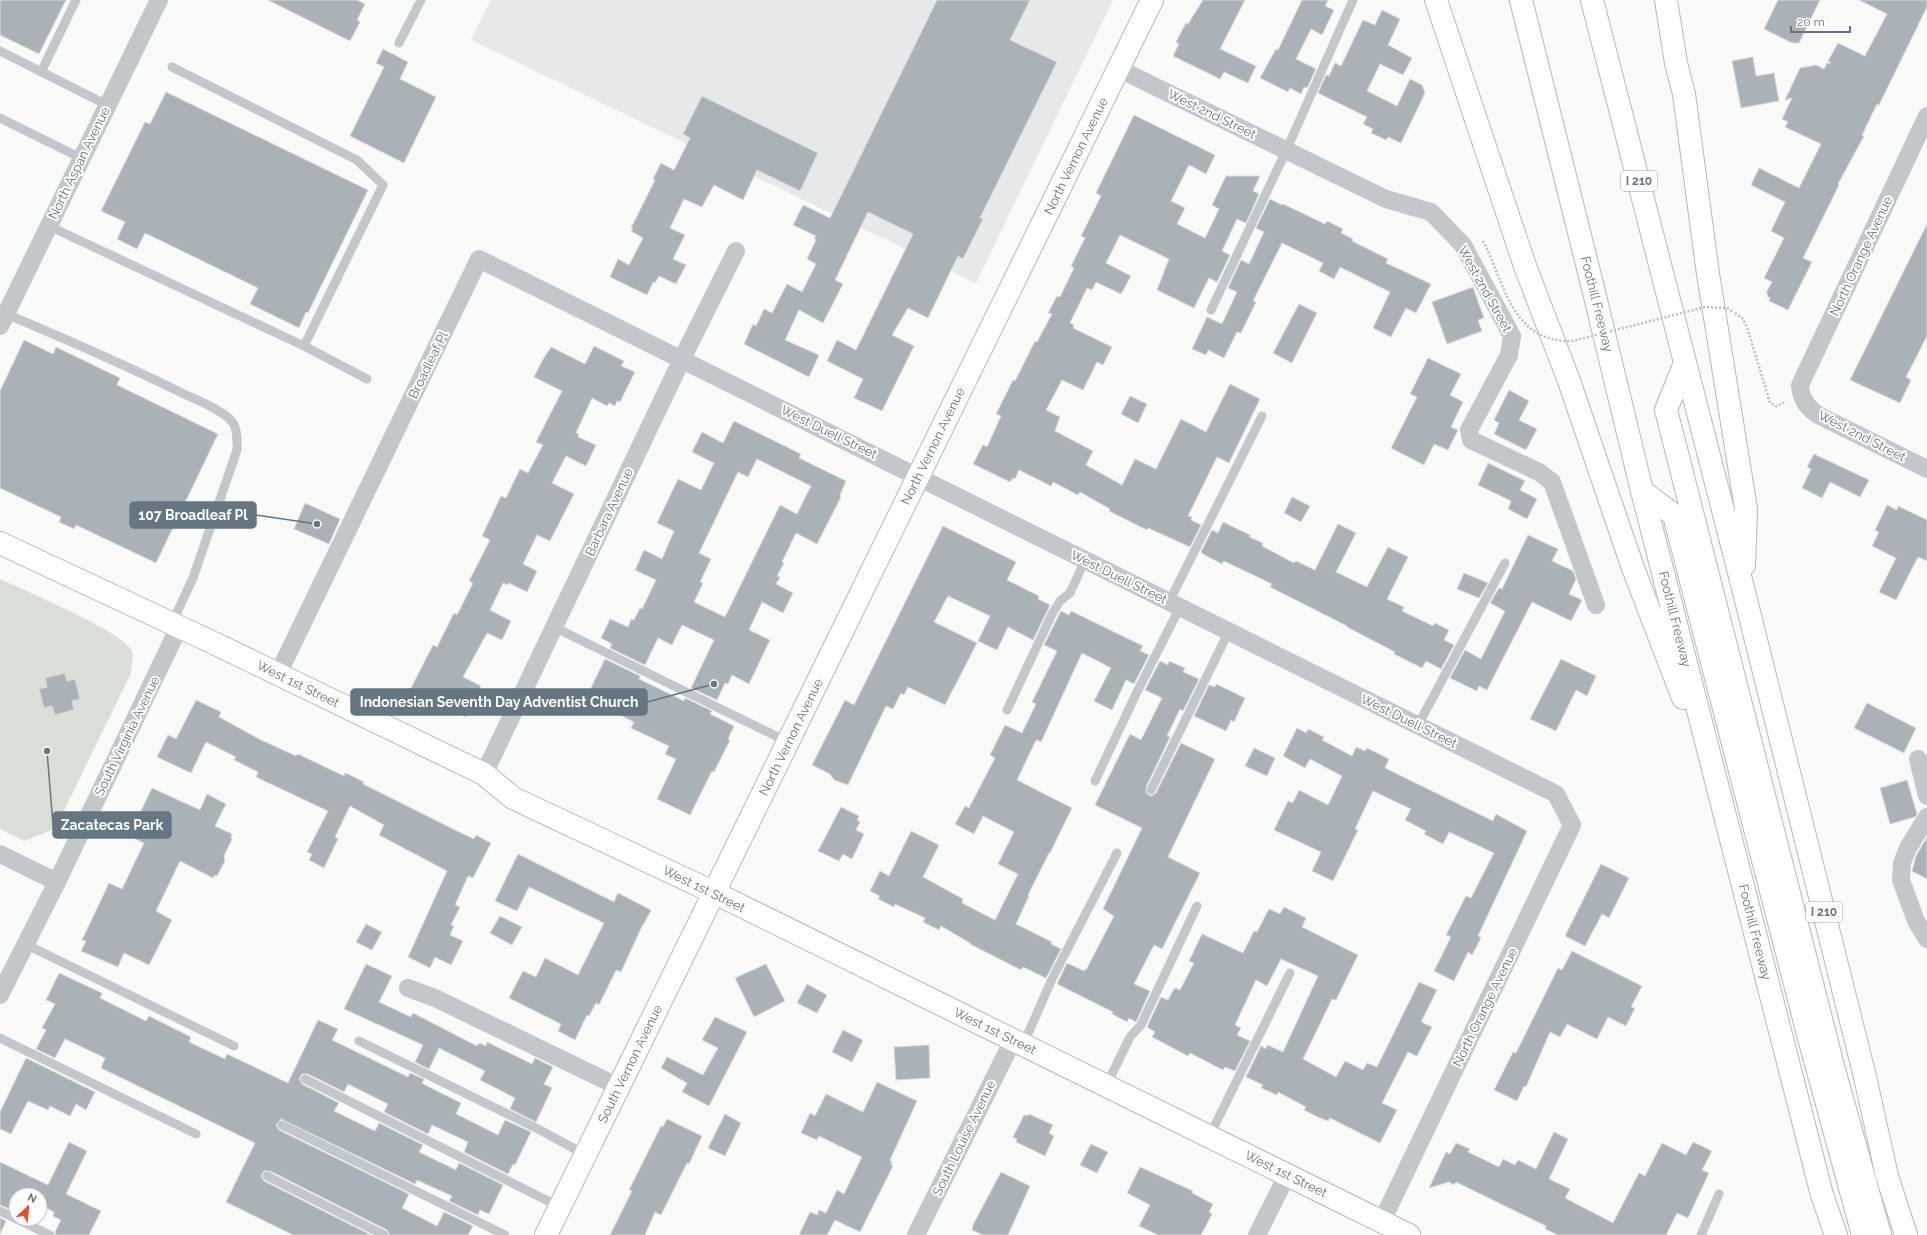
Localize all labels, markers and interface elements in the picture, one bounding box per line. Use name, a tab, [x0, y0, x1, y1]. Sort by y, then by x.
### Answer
scale bar	[1791, 8, 1850, 34]
text: 20 m	[1797, 15, 1825, 29]
street label: West 2nd Street	[1166, 86, 1259, 142]
street label: North Vernon Avenue	[1041, 95, 1111, 217]
street label: North Aspan Avenue	[45, 104, 113, 222]
road number: I 210	[1621, 171, 1657, 191]
street label: North Orange Avenue	[1827, 193, 1896, 318]
street label: West 2nd Street	[1455, 243, 1515, 335]
street label: Foothill Freeway	[1578, 254, 1616, 354]
street label: Broadleaf Pl	[405, 328, 451, 401]
street label: North Vernon Avenue	[898, 385, 968, 507]
street label: West Duell Street	[779, 402, 880, 462]
street label: West 2nd Street	[1816, 408, 1909, 465]
street label: Barbara Avenue	[582, 465, 636, 558]
callout: 107 Broadleaf Pl	[130, 502, 256, 528]
text: 107 Broadleaf Pl	[138, 507, 248, 523]
street label: West Duell Street	[1069, 547, 1170, 607]
street label: Foothill Freeway	[1656, 569, 1694, 669]
street label: West 1st Street	[254, 658, 342, 711]
street label: South Virginia Avenue	[92, 673, 163, 798]
street label: North Vernon Avenue	[756, 676, 826, 798]
callout: Indonesian Seventh Day Adventist Church	[351, 689, 647, 715]
street label: West Duell Street	[1359, 691, 1460, 751]
text: Indonesian Seventh Day Adventist Church	[360, 694, 638, 710]
callout: Zacatecas Park	[53, 812, 171, 838]
text: Zacatecas Park	[61, 817, 163, 833]
street label: West 1st Street	[660, 863, 748, 916]
street label: Foothill Freeway	[1736, 882, 1774, 982]
road number: I 210	[1806, 902, 1842, 922]
street label: North Orange Avenue	[1450, 945, 1521, 1069]
street label: South Vernon Avenue	[595, 1002, 665, 1126]
street label: West 1st Street	[951, 1005, 1039, 1058]
street label: South Louise Avenue	[929, 1077, 999, 1198]
street label: West 1st Street	[1242, 1148, 1330, 1201]
north arrow	[8, 1187, 48, 1227]
text: N	[26, 1191, 39, 1206]

